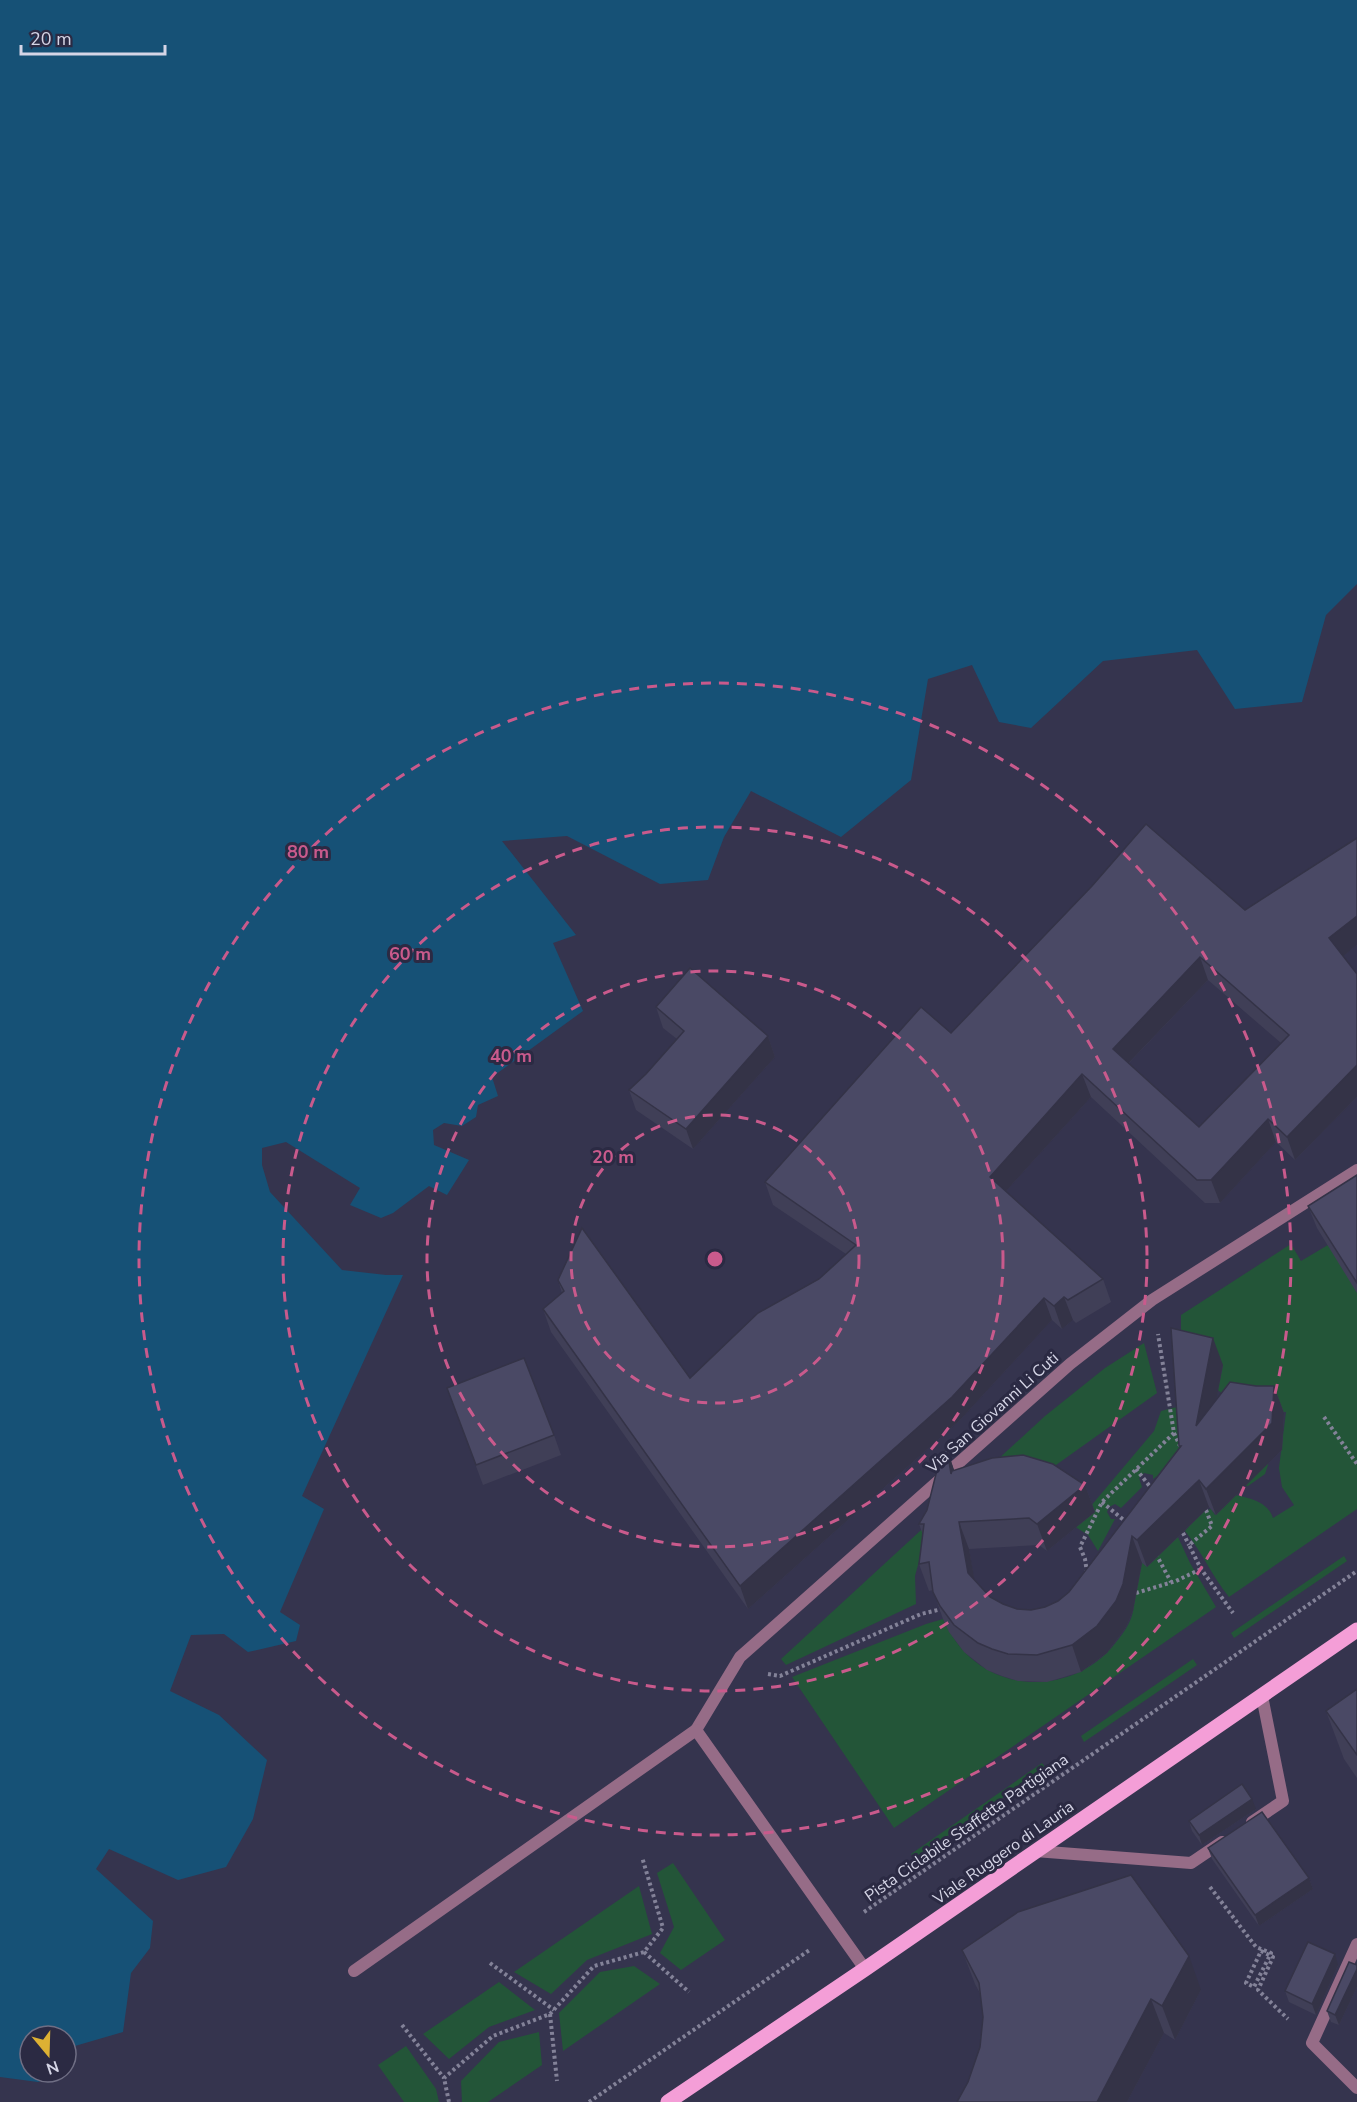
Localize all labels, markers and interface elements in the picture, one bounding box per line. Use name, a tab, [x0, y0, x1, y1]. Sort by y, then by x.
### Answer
scale bar	[21, 18, 165, 56]
text: 20 m	[30, 27, 72, 51]
text: 80 m	[287, 840, 329, 864]
text: 60 m	[389, 942, 431, 966]
text: 40 m	[490, 1044, 532, 1068]
text: 20 m	[592, 1145, 634, 1169]
centre of rings	[705, 1249, 725, 1269]
street label: Via San Giovanni Li Cuti	[921, 1347, 1064, 1479]
street label: Pista Ciclabile Staffetta Partigiana	[860, 1749, 1073, 1907]
street label: Viale Ruggero di Lauria	[928, 1796, 1078, 1910]
north arrow	[18, 2024, 78, 2084]
text: N	[43, 2055, 62, 2080]

